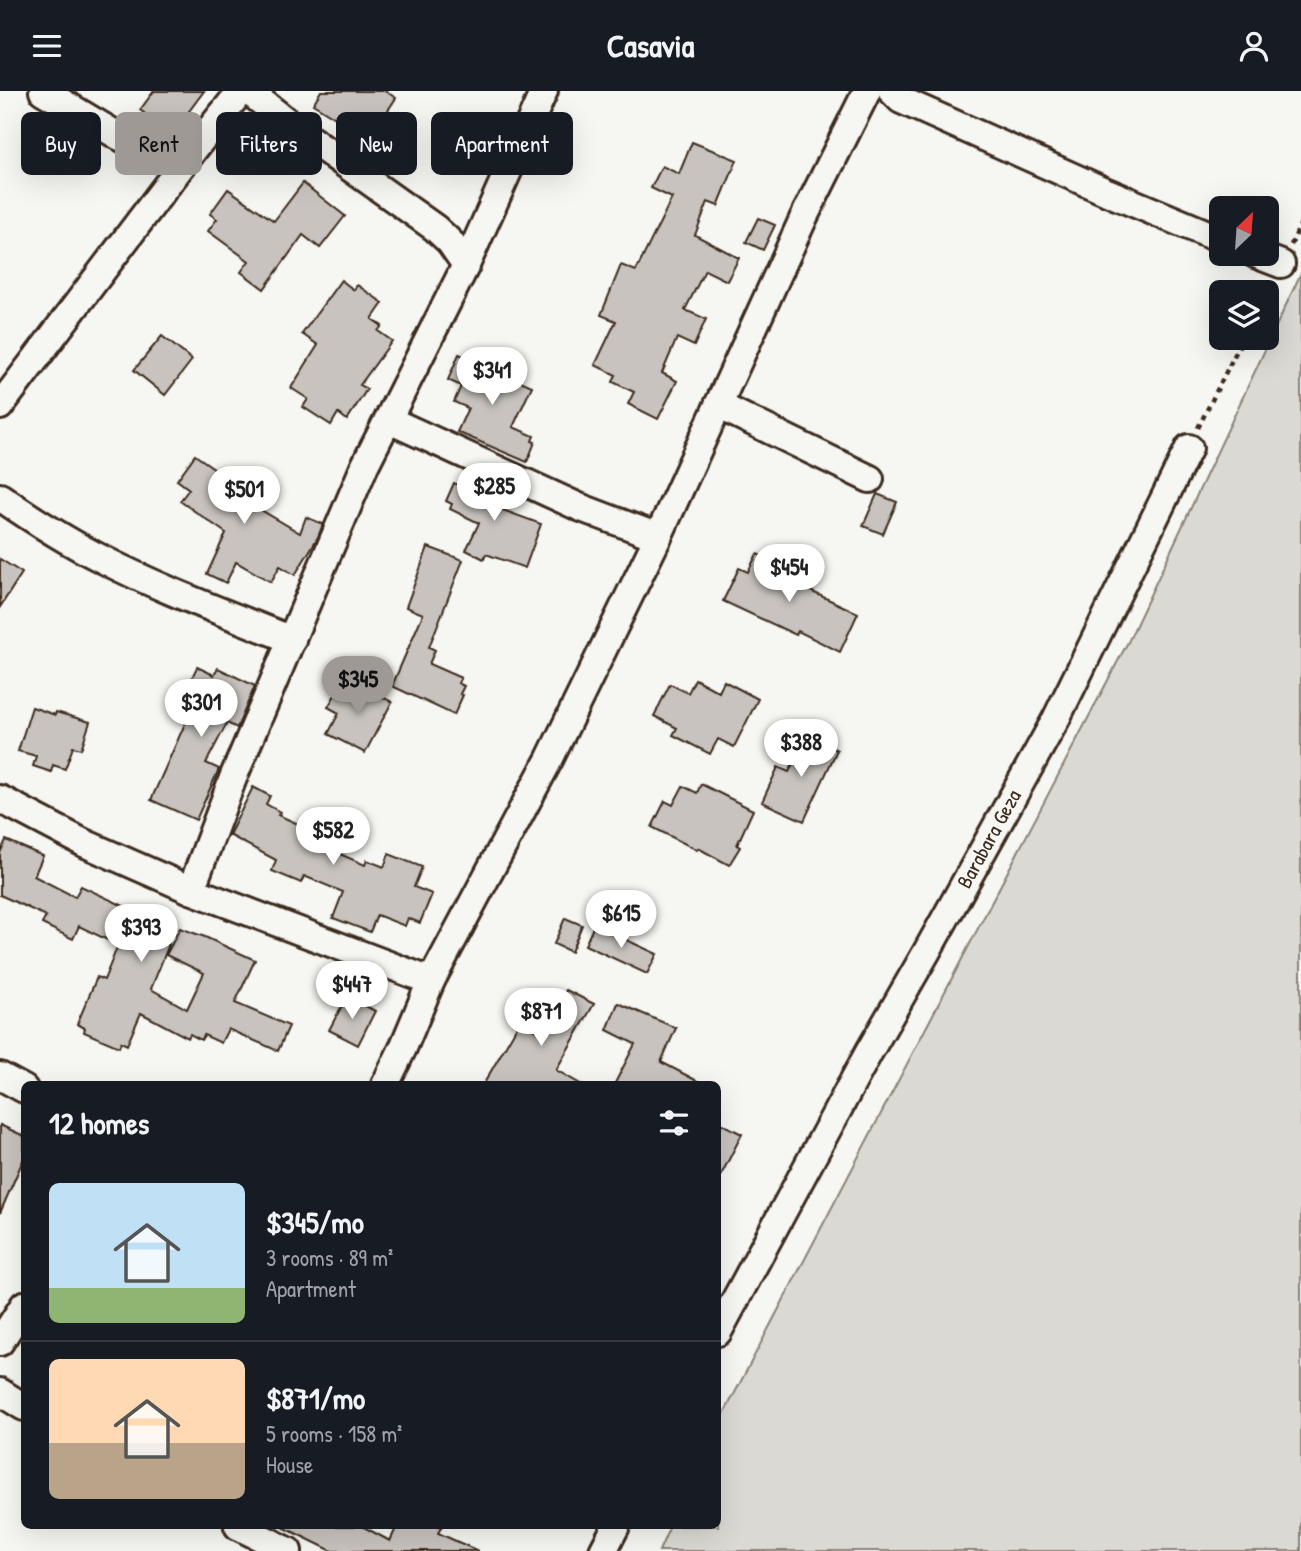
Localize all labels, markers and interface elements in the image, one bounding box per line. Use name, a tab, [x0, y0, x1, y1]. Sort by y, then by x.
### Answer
text: Casavia	[607, 24, 694, 67]
icon: menu	[28, 27, 66, 65]
icon: person	[1235, 27, 1273, 65]
chip: Buy	[21, 112, 101, 175]
chip: Rent	[115, 112, 202, 175]
chip: Filters	[216, 112, 322, 175]
chip: New	[336, 112, 417, 175]
chip: Apartment	[431, 112, 573, 175]
north arrow	[1209, 196, 1279, 266]
map controls	[1209, 196, 1279, 350]
button: layers	[1209, 280, 1279, 350]
pin: $341	[451, 347, 533, 407]
text: $341	[473, 354, 511, 385]
pin: $285	[453, 463, 535, 523]
pin: $501	[203, 467, 285, 526]
text: $285	[473, 470, 515, 501]
text: $501	[224, 473, 264, 504]
pin: $454	[748, 545, 830, 604]
text: $454	[770, 551, 808, 582]
pin: $345	[317, 657, 399, 716]
text: $345	[338, 663, 378, 694]
pin: $301	[160, 679, 242, 739]
text: $301	[181, 686, 221, 717]
pin: $388	[760, 719, 842, 779]
text: $388	[780, 726, 822, 757]
street label: Barabara Geza	[949, 784, 1028, 893]
pin: $582	[292, 807, 374, 867]
text: $582	[312, 814, 354, 845]
pin: $615	[580, 891, 662, 950]
text: $615	[602, 897, 640, 928]
pin: $393	[100, 905, 182, 964]
text: $393	[121, 911, 161, 942]
pin: $447	[311, 961, 393, 1021]
text: $447	[332, 968, 372, 999]
pin: $871	[500, 989, 582, 1048]
text: $871	[520, 995, 562, 1026]
text: 12 homes	[49, 1103, 149, 1143]
icon: filters	[655, 1104, 693, 1142]
text: $345/mo	[266, 1202, 364, 1242]
icon: home	[105, 1211, 189, 1295]
text: 3 rooms · 89 m²	[266, 1242, 393, 1273]
text: Apartment	[266, 1273, 356, 1304]
text: $871/mo	[266, 1378, 365, 1418]
icon: home	[105, 1387, 189, 1471]
text: 5 rooms · 158 m²	[266, 1418, 402, 1449]
text: House	[266, 1449, 313, 1480]

